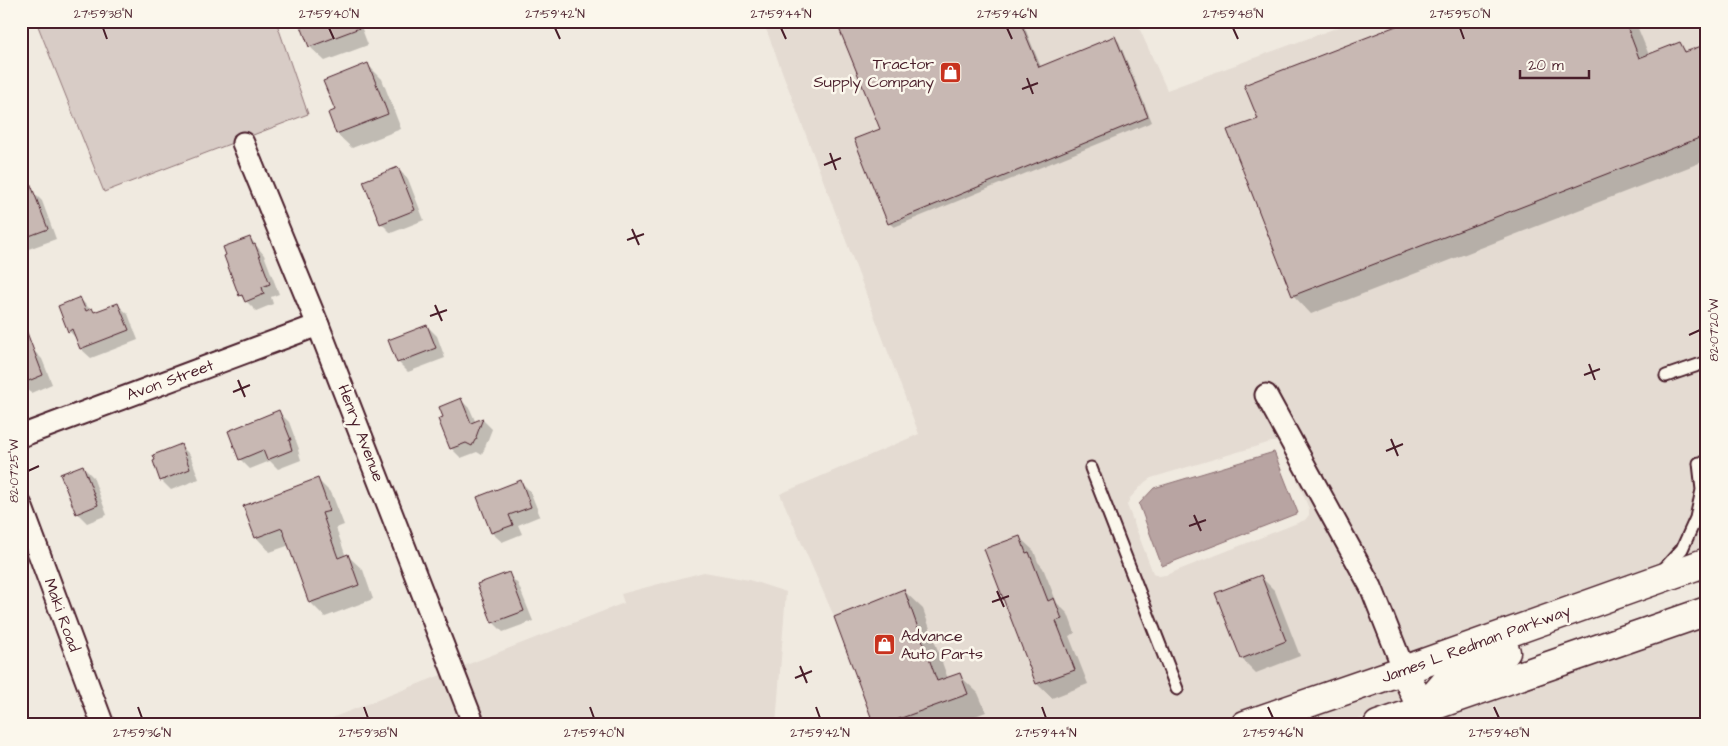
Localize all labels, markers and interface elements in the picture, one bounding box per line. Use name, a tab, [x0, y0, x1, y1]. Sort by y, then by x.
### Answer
text: 27°59'38"N	[74, 6, 133, 23]
text: 27°59'40"N	[299, 6, 360, 23]
text: 27°59'42"N	[525, 6, 585, 23]
text: 27°59'44"N	[751, 6, 812, 23]
text: 27°59'46"N	[977, 6, 1038, 23]
text: 27°59'48"N	[1203, 6, 1264, 23]
text: 27°59'50"N	[1430, 6, 1491, 23]
scale bar	[1520, 48, 1589, 80]
place label: Tractor Supply Company	[813, 53, 934, 94]
text: 20 m	[1528, 55, 1564, 76]
shop icon: Tractor Supply Company	[938, 61, 962, 85]
text: 82°07'20"W	[1706, 298, 1723, 361]
street label: Avon Street	[123, 354, 217, 406]
street label: Henry Avenue	[331, 381, 390, 485]
text: 82°07'25"W	[6, 438, 23, 503]
street label: Maki Road	[39, 575, 85, 655]
street label: James L Redman Parkway	[1378, 599, 1574, 689]
place label: Advance Auto Parts	[901, 625, 983, 665]
shop icon: Advance Auto Parts	[873, 633, 897, 657]
text: 27°59'36"N	[113, 725, 172, 742]
text: 27°59'38"N	[339, 725, 398, 742]
text: 27°59'40"N	[564, 725, 625, 742]
text: 27°59'42"N	[790, 725, 850, 742]
text: 27°59'44"N	[1016, 725, 1077, 742]
text: 27°59'46"N	[1243, 725, 1304, 742]
text: 27°59'48"N	[1469, 725, 1530, 742]

